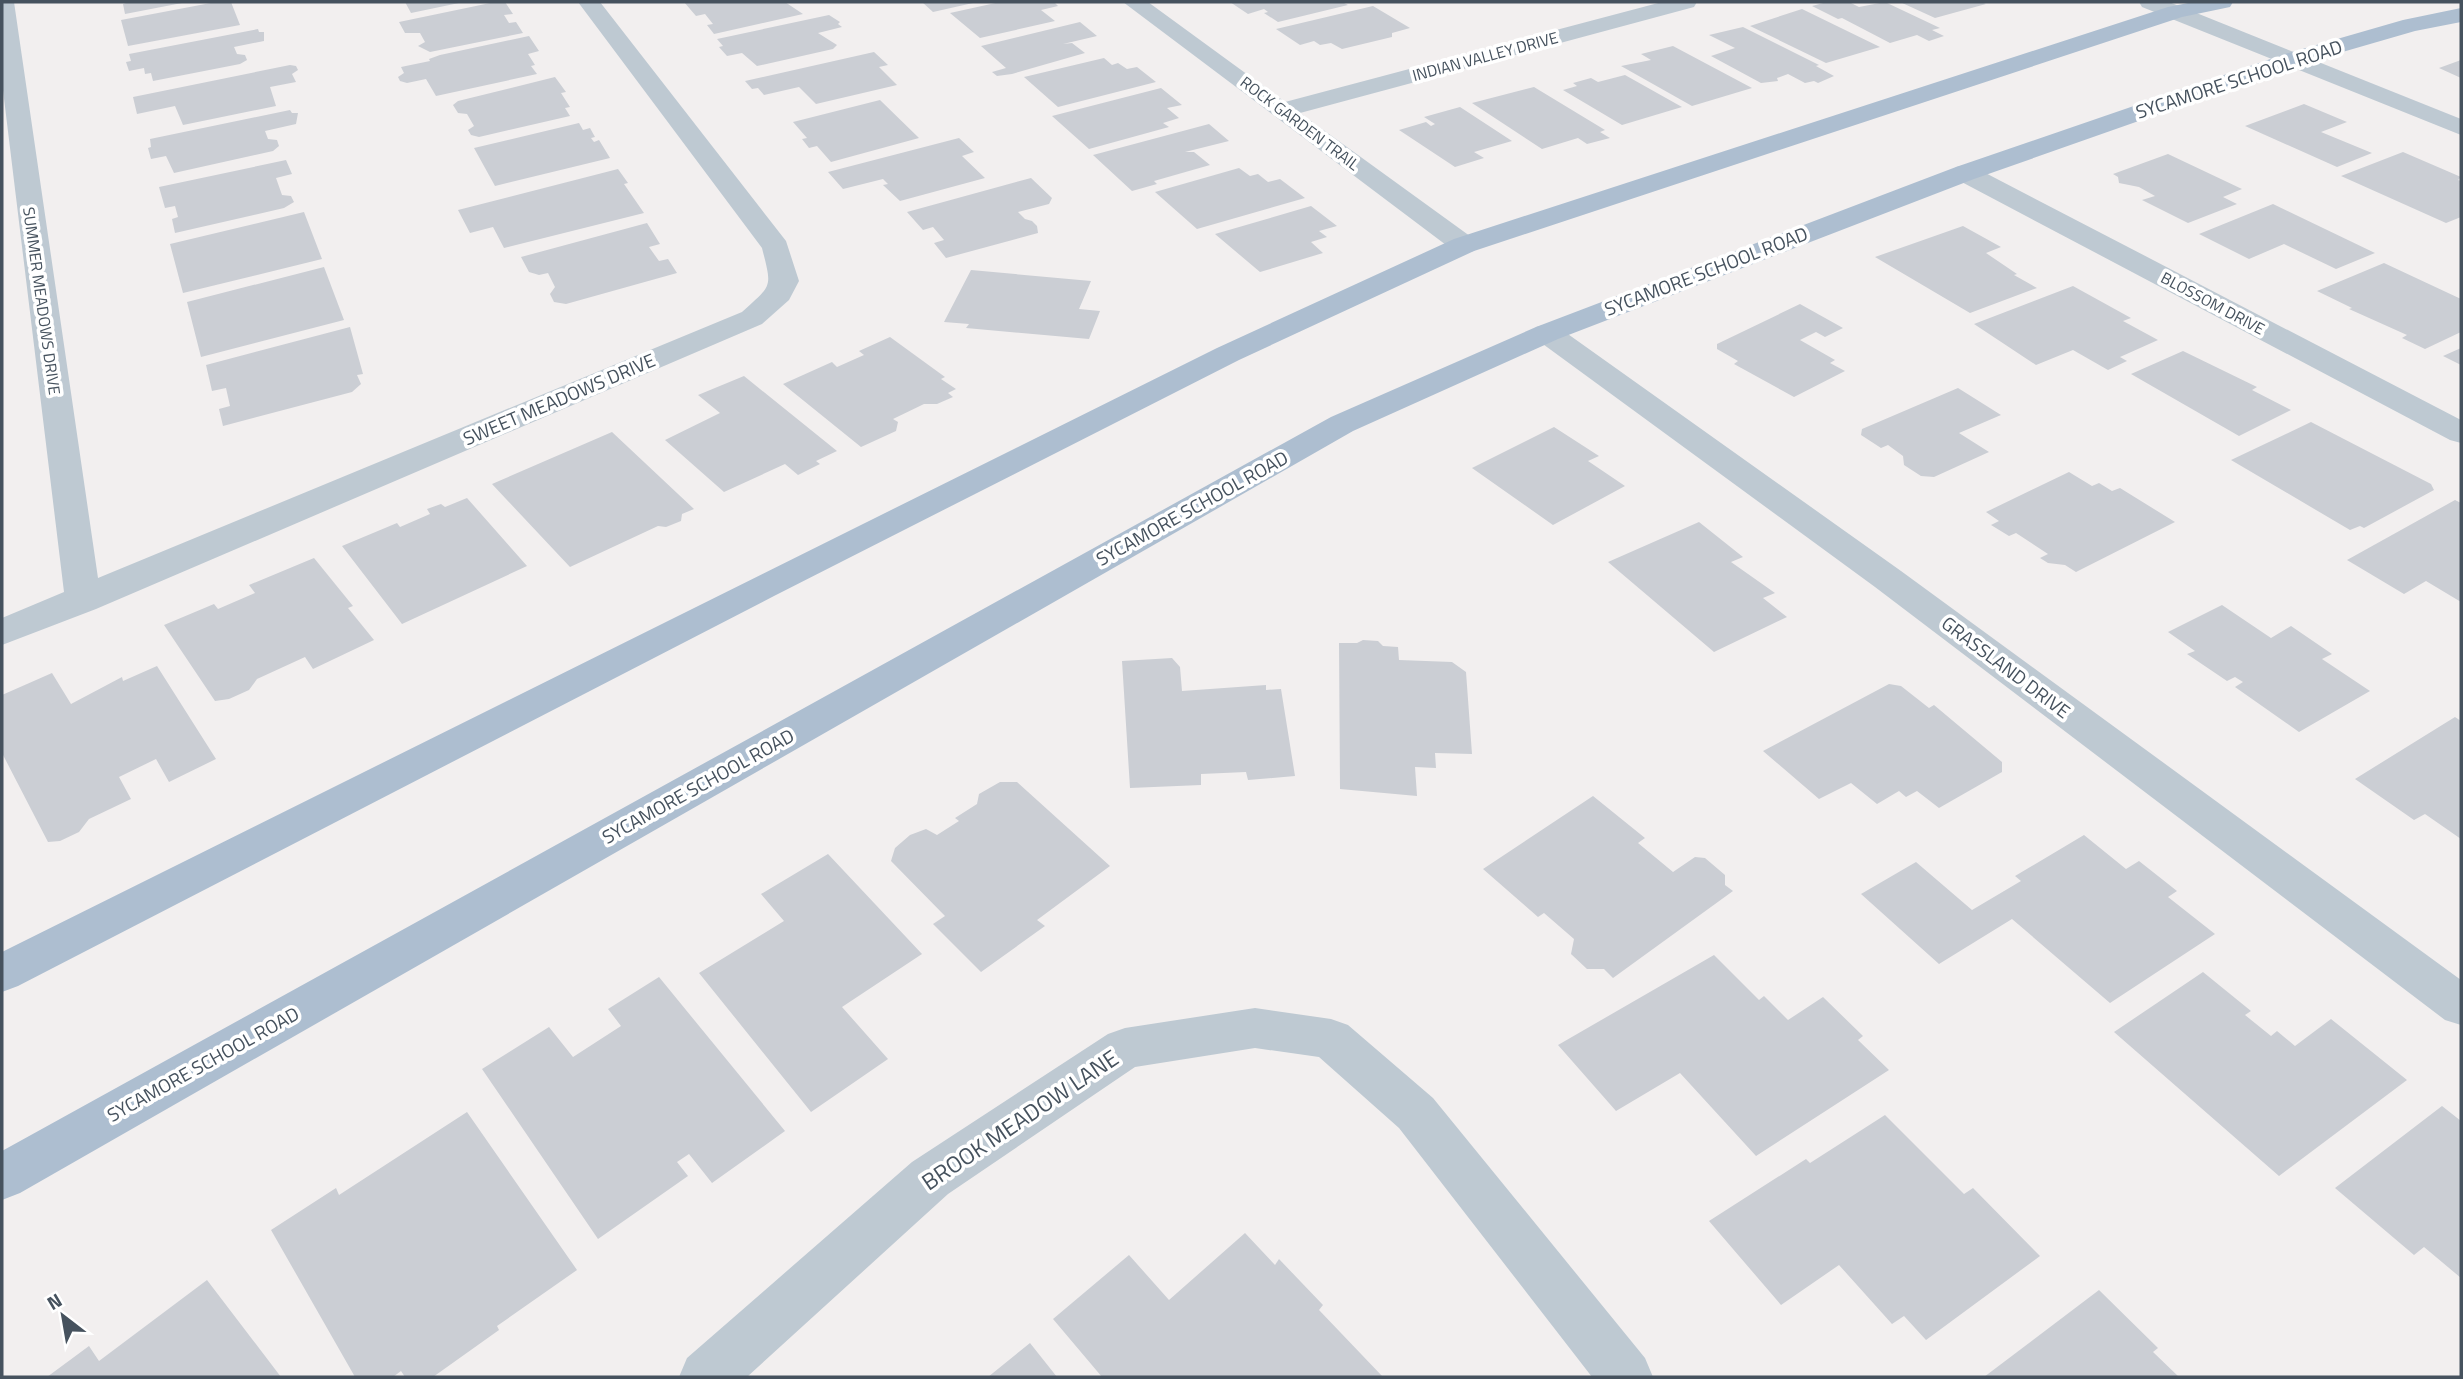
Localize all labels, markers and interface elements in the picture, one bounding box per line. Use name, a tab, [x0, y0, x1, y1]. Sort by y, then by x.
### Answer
street label: INDIAN VALLEY DRIVE	[1410, 25, 1561, 87]
street label: SYCAMORE SCHOOL ROAD	[2132, 31, 2346, 126]
street label: ROCK GARDEN TRAIL	[1235, 70, 1365, 176]
street label: SUMMER MEADOWS DRIVE	[17, 206, 67, 397]
street label: SYCAMORE SCHOOL ROAD	[1600, 218, 1812, 323]
street label: BLOSSOM DRIVE	[2157, 265, 2269, 341]
street label: SWEET MEADOWS DRIVE	[458, 345, 659, 452]
street label: SYCAMORE SCHOOL ROAD	[1090, 443, 1293, 573]
street label: GRASSLAND DRIVE	[1936, 608, 2077, 725]
street label: SYCAMORE SCHOOL ROAD	[596, 721, 799, 851]
street label: SYCAMORE SCHOOL ROAD	[101, 999, 304, 1129]
street label: BROOK MEADOW LANE	[914, 1040, 1125, 1199]
north arrow	[28, 1281, 98, 1351]
text: N	[41, 1285, 67, 1317]

